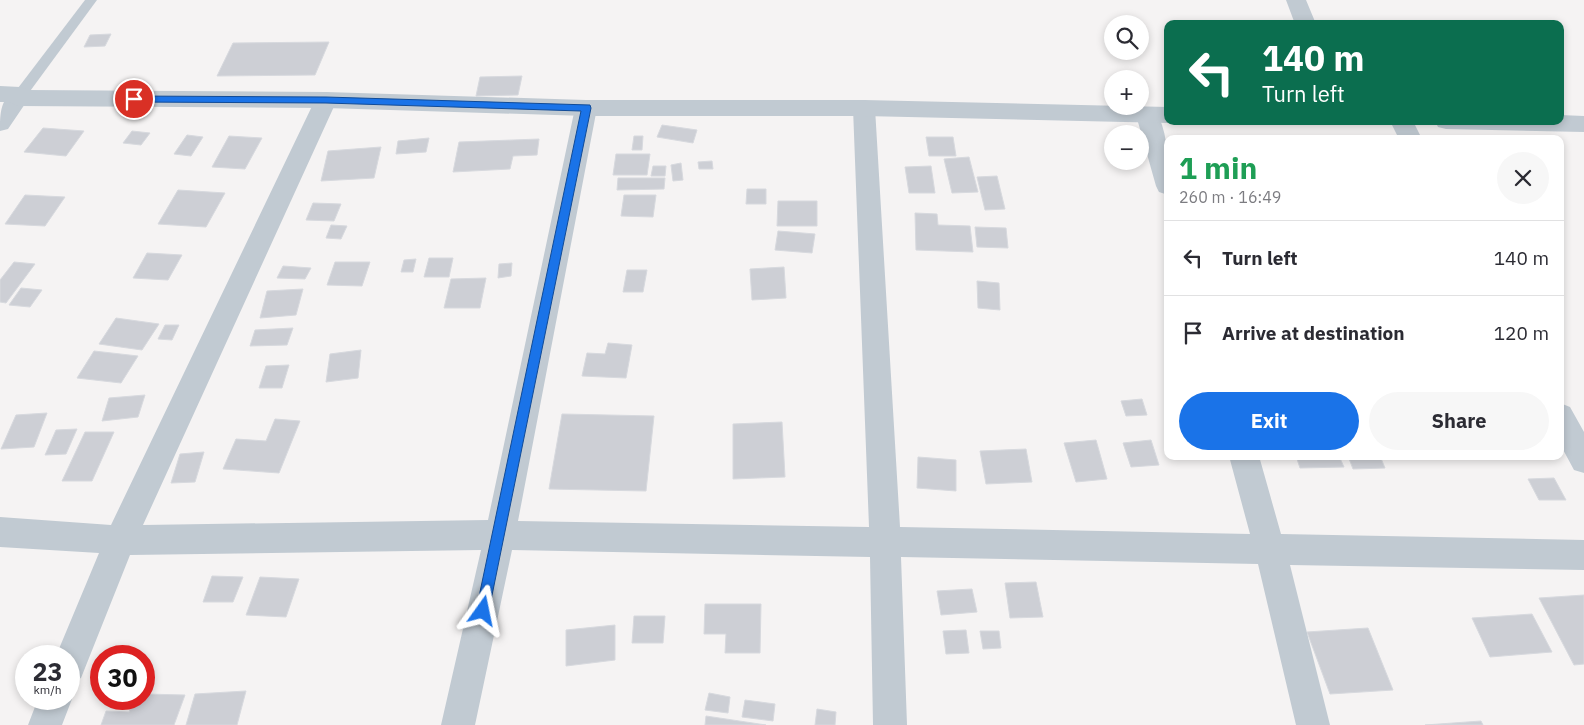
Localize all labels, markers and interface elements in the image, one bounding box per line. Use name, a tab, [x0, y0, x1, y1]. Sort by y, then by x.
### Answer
map controls	[1104, 15, 1149, 170]
button: search	[1104, 15, 1149, 60]
text: 140 m	[1262, 35, 1365, 81]
icon: left	[1179, 40, 1244, 105]
button: +	[1104, 70, 1149, 115]
pin	[113, 78, 155, 120]
text: Turn left	[1262, 79, 1345, 108]
icon: arrive	[120, 85, 148, 113]
button: −	[1104, 125, 1149, 170]
text: 1 min	[1179, 148, 1257, 187]
button: close	[1497, 152, 1549, 204]
text: 260 m · 16:49	[1179, 187, 1281, 207]
icon: left	[1179, 244, 1207, 272]
text: Turn left	[1222, 246, 1298, 270]
text: 140 m	[1494, 246, 1549, 270]
icon: arrive	[1179, 319, 1207, 347]
text: Arrive at destination	[1222, 321, 1405, 345]
text: 120 m	[1494, 321, 1549, 345]
button: Exit	[1179, 392, 1359, 450]
button: Share	[1369, 392, 1549, 450]
position arrow	[456, 584, 508, 636]
speed limit sign: 30	[90, 645, 155, 710]
text: 23	[32, 655, 63, 688]
text: km/h	[33, 682, 62, 697]

